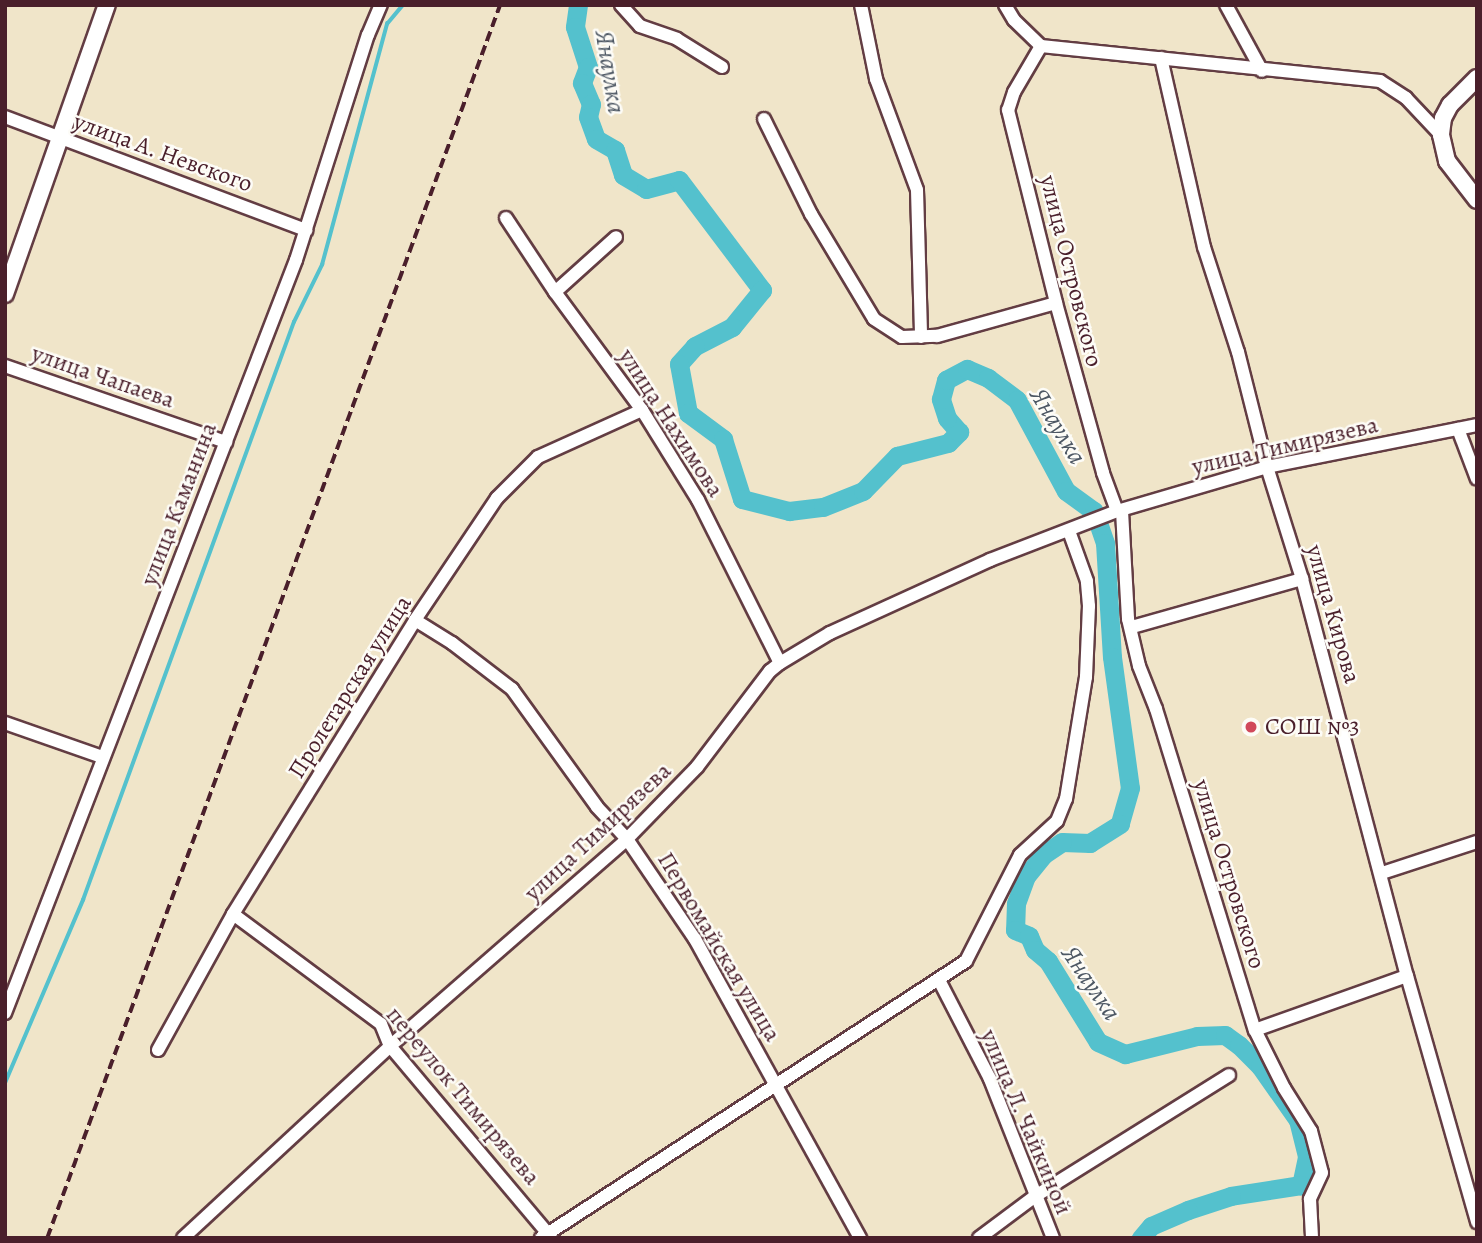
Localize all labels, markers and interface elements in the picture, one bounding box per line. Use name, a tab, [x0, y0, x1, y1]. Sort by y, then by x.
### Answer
water label: Янаулка	[588, 28, 632, 116]
street label: улица А. Невского	[69, 107, 257, 199]
street label: улица Островского	[1033, 172, 1109, 370]
street label: улица Чапаева	[28, 339, 178, 415]
street label: улица Нахимова	[612, 343, 730, 503]
water label: Янаулка	[1023, 382, 1093, 470]
street label: улица Тимирязева	[1189, 411, 1381, 481]
street label: улица Каманина	[135, 418, 223, 590]
street label: улица Кирова	[1300, 541, 1366, 687]
street label: Пролетарская улица	[282, 590, 418, 784]
place label: СОШ №3	[1265, 713, 1359, 741]
marker: СОШ №3	[1243, 719, 1259, 735]
street label: улица Тимирязева	[519, 757, 677, 907]
street label: улица Островского	[1187, 776, 1271, 972]
street label: Первомайская улица	[651, 847, 787, 1047]
water label: Янаулка	[1055, 940, 1127, 1026]
street label: переулок Тимирязева	[380, 1001, 546, 1191]
street label: улица Л. Чайкиной	[974, 1025, 1078, 1219]

